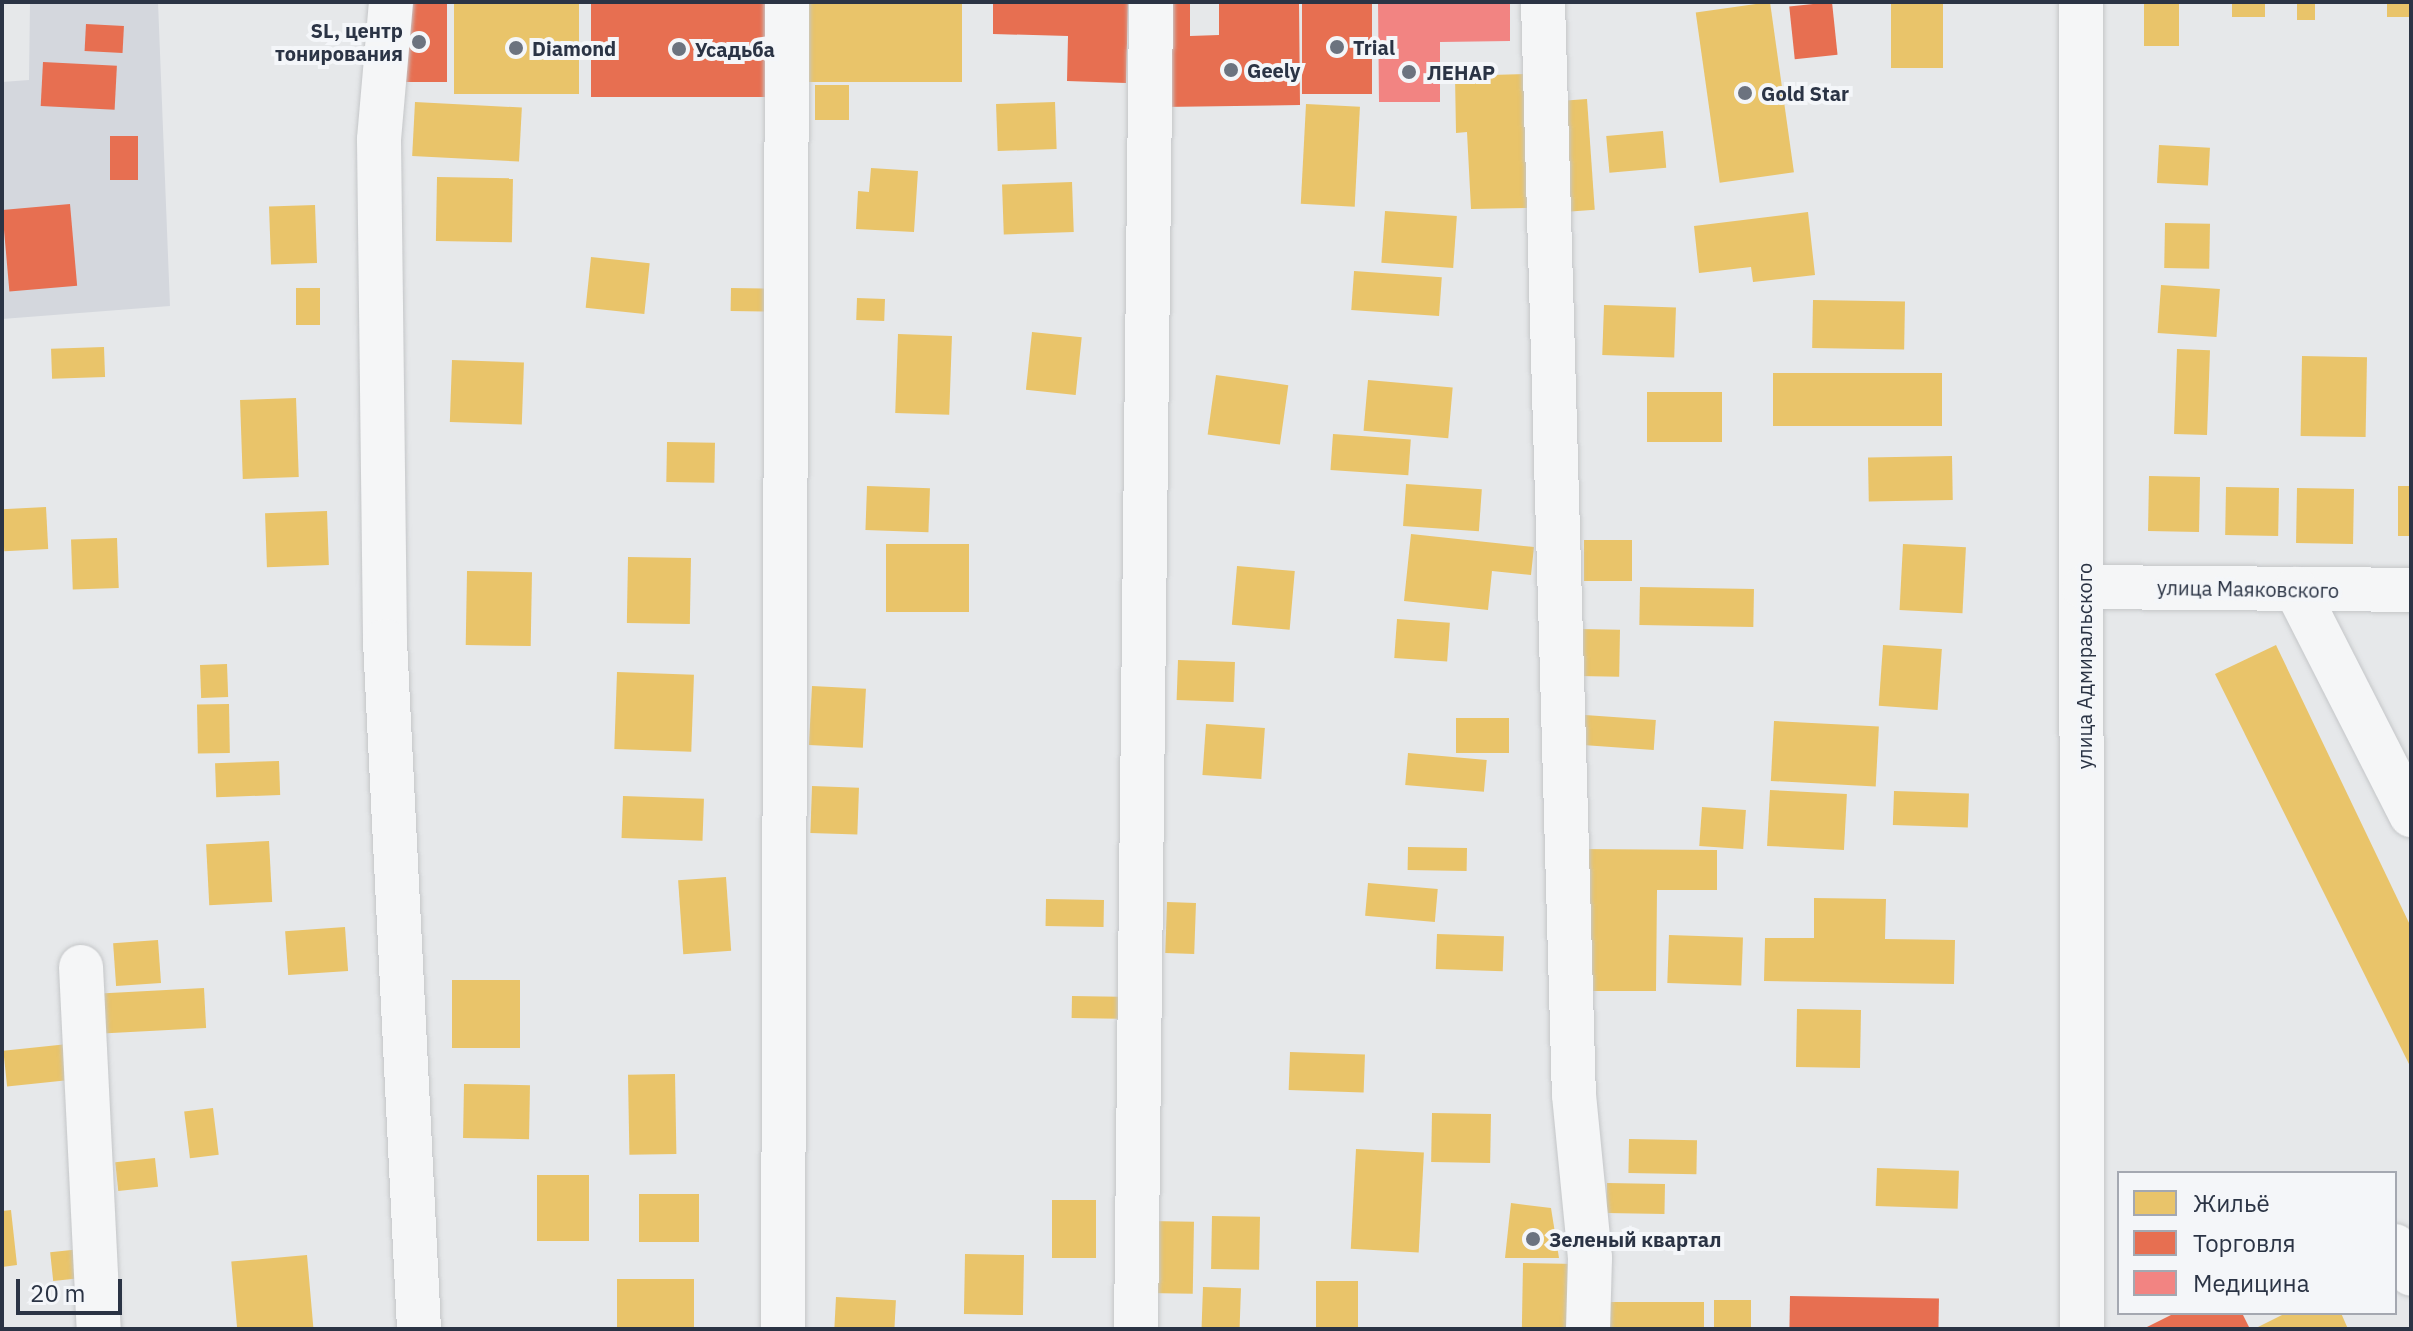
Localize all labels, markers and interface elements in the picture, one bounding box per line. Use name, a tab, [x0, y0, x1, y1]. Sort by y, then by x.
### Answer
place label: SL, центр тонирования	[275, 18, 403, 65]
marker: SL, центр тонирования	[410, 33, 428, 51]
place label: Trial	[1353, 35, 1395, 59]
place label: Diamond	[532, 36, 616, 60]
place label: Усадьба	[695, 37, 775, 61]
marker: Trial	[1328, 38, 1346, 56]
marker: Diamond	[507, 39, 525, 57]
marker: Усадьба	[670, 40, 688, 58]
place label: Geely	[1247, 58, 1300, 82]
place label: ЛЕНАР	[1427, 60, 1495, 84]
marker: Geely	[1222, 61, 1240, 79]
marker: ЛЕНАР	[1398, 61, 1420, 83]
place label: Gold Star	[1761, 81, 1849, 105]
marker: Gold Star	[1736, 84, 1754, 102]
street label: улица Адмиральского	[2072, 563, 2096, 769]
street label: улица Маяковского	[2157, 575, 2339, 603]
legend	[2117, 1171, 2397, 1315]
text: Жильё	[2193, 1187, 2270, 1219]
place label: Зеленый квартал	[1549, 1227, 1721, 1251]
text: Торговля	[2193, 1227, 2296, 1259]
marker: Зеленый квартал	[1524, 1230, 1542, 1248]
scale bar	[20, 1263, 126, 1313]
text: Медицина	[2193, 1267, 2310, 1299]
text: 20 m	[30, 1277, 85, 1309]

